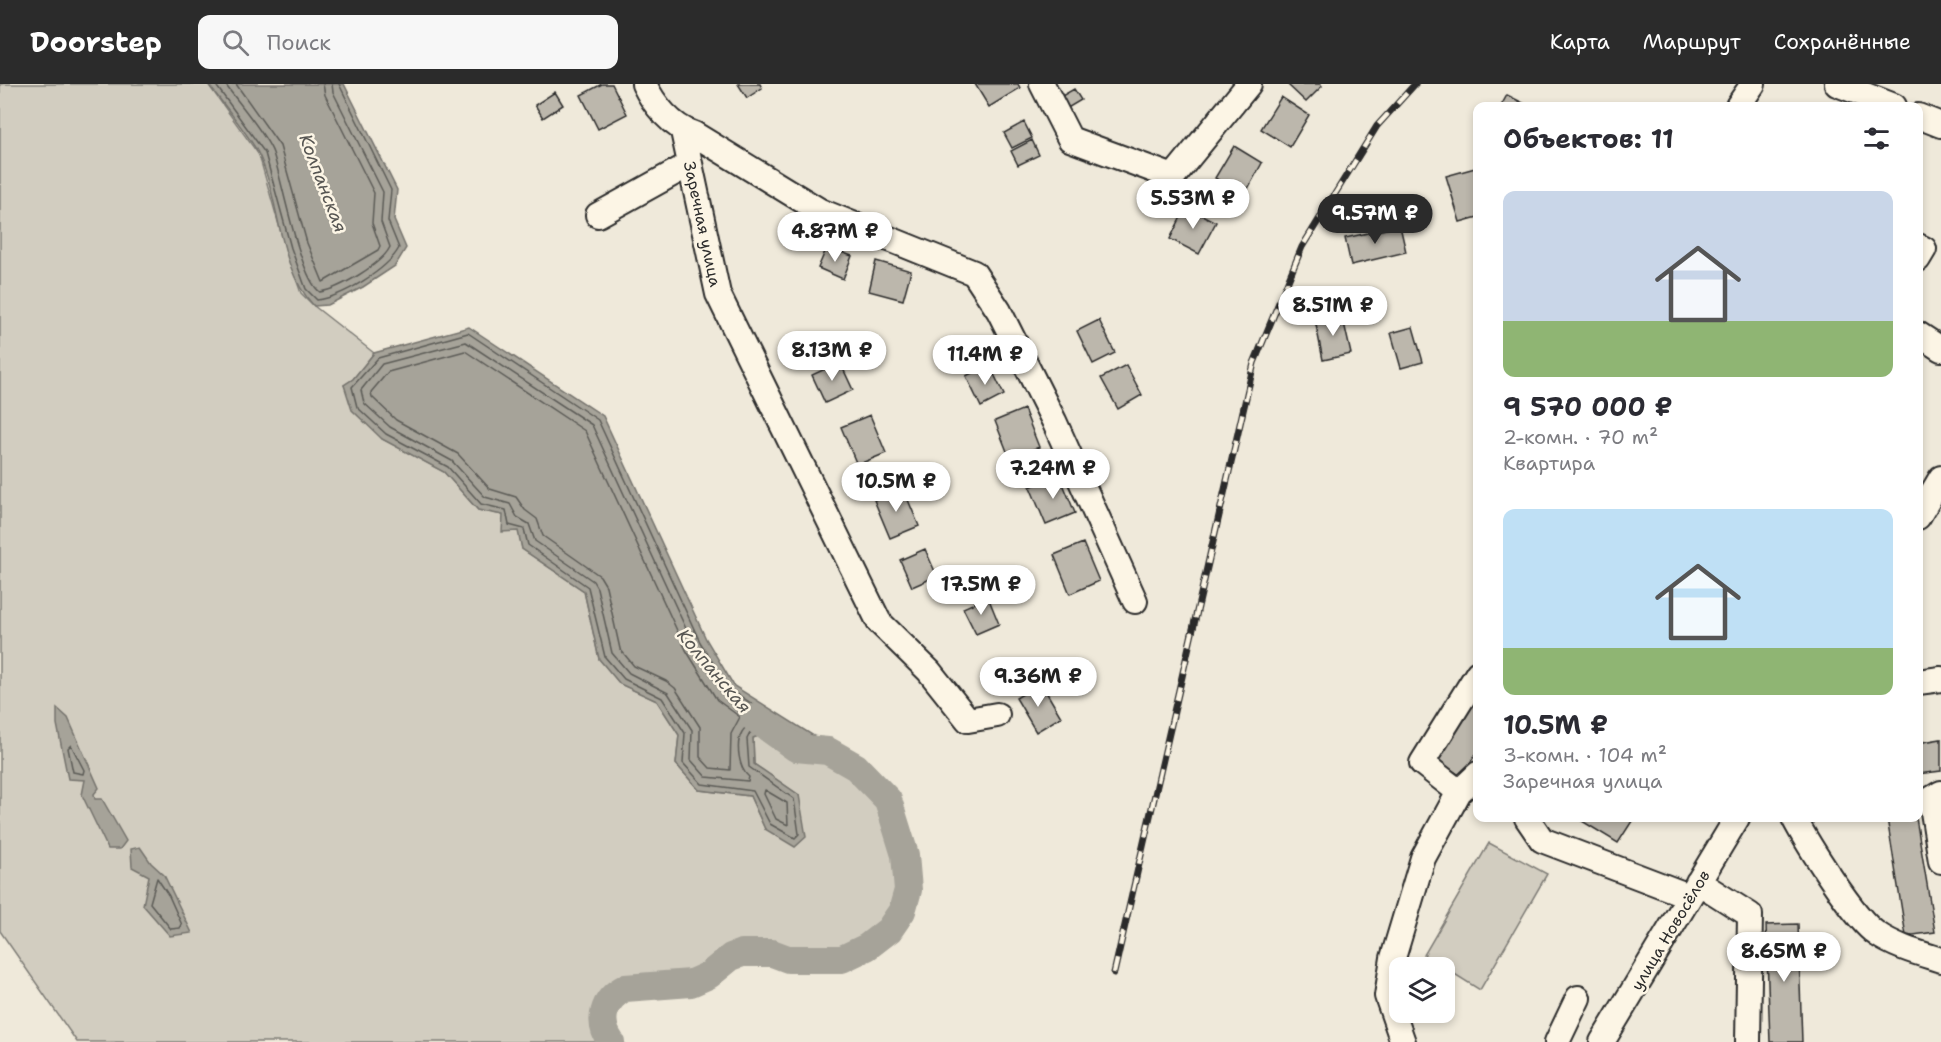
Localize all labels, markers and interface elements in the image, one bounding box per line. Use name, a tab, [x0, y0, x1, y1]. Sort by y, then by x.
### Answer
search box	[198, 15, 618, 69]
text: Doorstep	[30, 23, 162, 61]
icon: search	[219, 26, 252, 59]
text: Поиск	[267, 28, 331, 57]
text: Карта	[1550, 28, 1610, 56]
text: Маршрут	[1643, 28, 1741, 56]
text: Сохранённые	[1774, 28, 1911, 56]
text: Объектов: 11	[1503, 121, 1674, 156]
icon: filters	[1860, 122, 1893, 155]
water label: Колпанская	[293, 130, 353, 236]
street label: Заречная улица	[679, 160, 726, 289]
pin: 5.53M ₽	[1138, 179, 1248, 230]
text: 5.53M ₽	[1150, 185, 1236, 211]
pin: 9.57M ₽	[1320, 194, 1430, 245]
text: 9.57M ₽	[1331, 200, 1419, 226]
pin: 4.87M ₽	[780, 212, 890, 263]
text: 4.87M ₽	[791, 218, 879, 244]
icon: home	[1644, 230, 1752, 338]
pin: 8.51M ₽	[1278, 286, 1388, 337]
text: 8.51M ₽	[1292, 292, 1374, 318]
pin: 8.13M ₽	[777, 331, 887, 382]
pin: 11.4M ₽	[930, 335, 1040, 386]
text: 8.13M ₽	[791, 337, 873, 363]
text: 11.4M ₽	[947, 341, 1023, 367]
text: 9 570 000 ₽	[1503, 389, 1673, 424]
text: 2-комн. · 70 m²	[1503, 424, 1658, 450]
pin: 7.24M ₽	[998, 449, 1108, 500]
text: Квартира	[1503, 450, 1595, 476]
text: 7.24M ₽	[1010, 455, 1096, 481]
pin: 10.5M ₽	[841, 462, 951, 513]
text: 10.5M ₽	[856, 468, 936, 494]
icon: home	[1644, 548, 1752, 656]
pin: 17.5M ₽	[926, 565, 1036, 616]
text: 17.5M ₽	[941, 571, 1021, 597]
water label: Колпанская	[672, 624, 756, 718]
pin: 9.36M ₽	[983, 657, 1093, 708]
text: 9.36M ₽	[994, 663, 1082, 689]
text: 10.5M ₽	[1503, 707, 1608, 742]
text: 3-комн. · 104 m²	[1503, 742, 1667, 768]
text: Заречная улица	[1503, 768, 1663, 794]
street label: улица Новосёлов	[1626, 866, 1715, 994]
pin: 8.65M ₽	[1729, 932, 1839, 983]
text: 8.65M ₽	[1741, 938, 1827, 964]
map controls	[1389, 957, 1455, 1023]
button: layers	[1389, 957, 1455, 1023]

